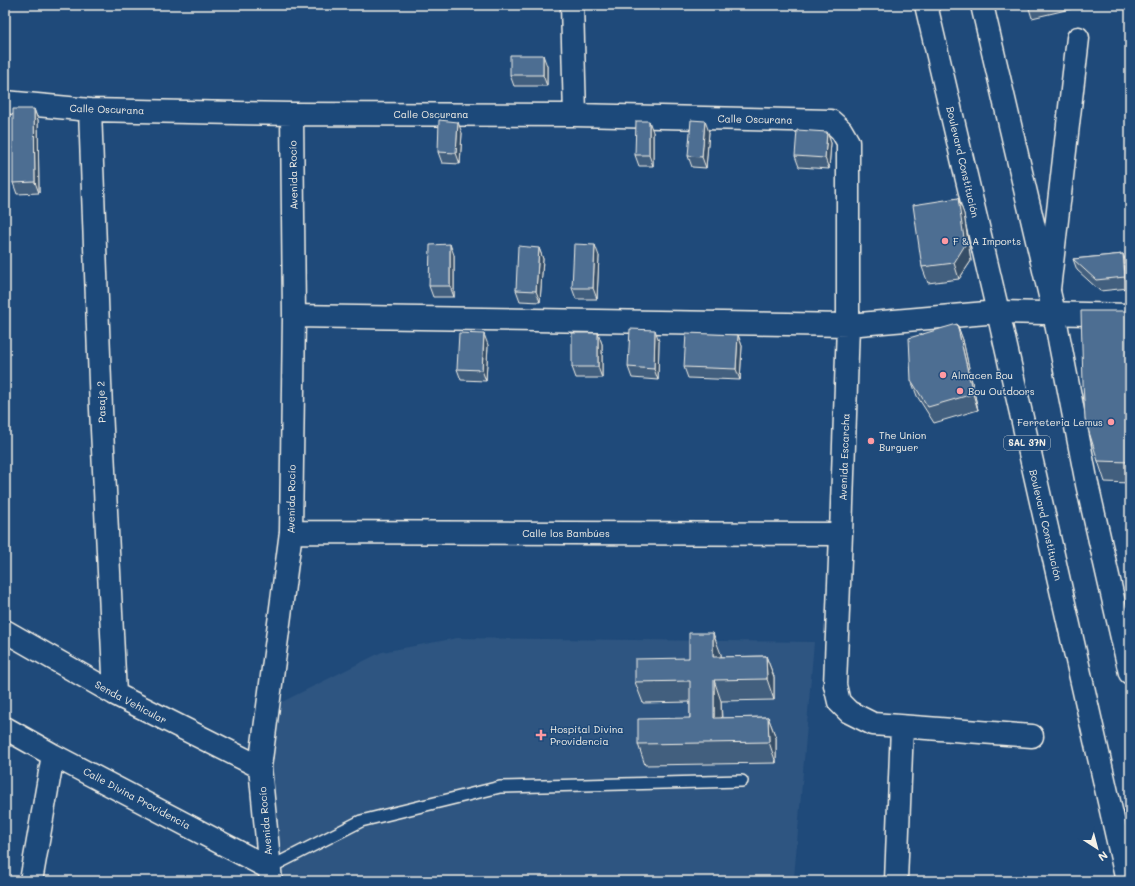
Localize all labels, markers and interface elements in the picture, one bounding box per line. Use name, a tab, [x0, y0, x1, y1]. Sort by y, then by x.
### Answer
street label: Calle Oscurana	[69, 101, 145, 117]
street label: Boulevard Constitución	[943, 105, 983, 219]
street label: Calle Oscurana	[394, 107, 468, 121]
street label: Calle Oscurana	[717, 111, 793, 127]
street label: Avenida Rocío	[285, 140, 301, 210]
place label: F & A Imports	[953, 234, 1021, 248]
marker: F & A Imports	[940, 236, 950, 246]
place label: Almacen Bou	[951, 368, 1013, 382]
marker: Almacen Bou	[938, 370, 948, 380]
street label: Pasaje 2	[93, 381, 109, 423]
place label: Bou Outdoors	[968, 384, 1035, 398]
marker: Bou Outdoors	[955, 386, 965, 396]
street label: Avenida Escarcha	[835, 413, 853, 501]
place label: Ferreteria Lemus	[1017, 415, 1103, 429]
marker: Ferreteria Lemus	[1106, 417, 1116, 427]
place label: The Union Burguer	[879, 428, 926, 454]
marker: The Union Burguer	[866, 436, 876, 446]
road number: SAL 37N	[1004, 436, 1050, 450]
street label: Avenida Rocío	[283, 464, 299, 534]
street label: Boulevard Constitución	[1026, 468, 1066, 582]
street label: Calle los Bambúes	[522, 526, 610, 540]
street label: Senda Vehicular	[93, 677, 169, 727]
place label: Hospital Divina Providencia	[550, 722, 624, 748]
marker: Hospital Divina Providencia	[535, 729, 547, 741]
street label: Calle Divina Providencia	[81, 764, 193, 832]
street label: Avenida Rocío	[255, 786, 275, 856]
north arrow	[1077, 828, 1117, 868]
text: N	[1095, 848, 1111, 865]

